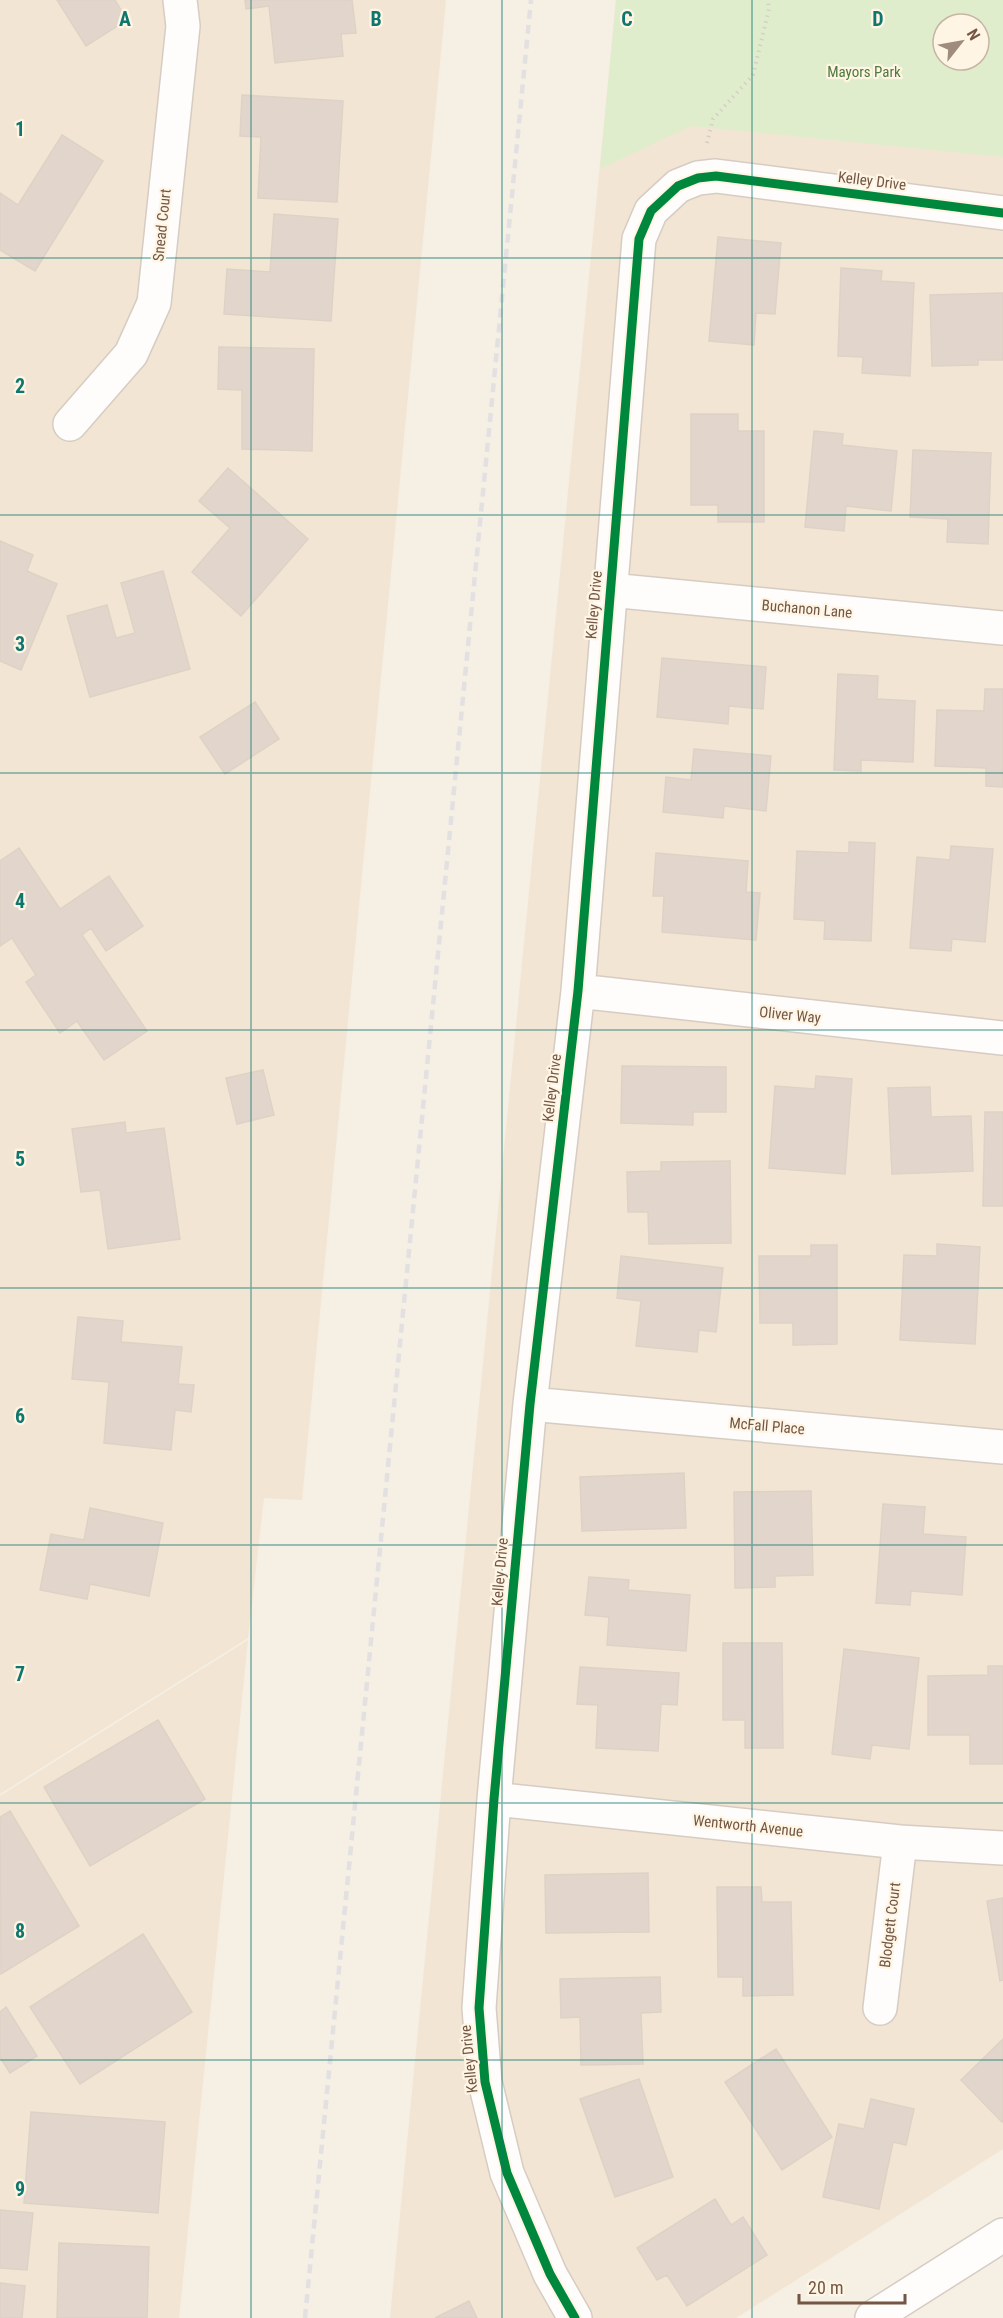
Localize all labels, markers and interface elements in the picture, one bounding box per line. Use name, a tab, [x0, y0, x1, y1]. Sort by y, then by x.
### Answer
text: A	[119, 7, 131, 31]
text: B	[370, 7, 382, 31]
text: C	[621, 7, 633, 31]
text: D	[872, 7, 884, 31]
north arrow	[931, 12, 991, 72]
text: N	[963, 25, 984, 44]
park label: Mayors Park	[827, 63, 901, 81]
text: 1	[15, 117, 25, 141]
street label: Kelley Drive	[837, 168, 907, 194]
street label: Snead Court	[149, 188, 175, 262]
text: 2	[15, 374, 25, 398]
street label: Kelley Drive	[582, 570, 606, 640]
street label: Buchanon Lane	[761, 596, 853, 622]
text: 3	[15, 632, 25, 656]
text: 4	[15, 889, 25, 913]
street label: Oliver Way	[758, 1003, 822, 1027]
street label: Kelley Drive	[539, 1053, 565, 1123]
text: 5	[15, 1147, 25, 1171]
text: 6	[15, 1404, 25, 1428]
street label: McFall Place	[729, 1414, 805, 1438]
street label: Kelley Drive	[488, 1537, 512, 1607]
text: 7	[15, 1662, 25, 1686]
street label: Wentworth Avenue	[692, 1811, 804, 1841]
street label: Blodgett Court	[876, 1881, 904, 1969]
text: 8	[15, 1919, 25, 1943]
street label: Kelley Drive	[456, 2024, 482, 2094]
text: 9	[15, 2177, 25, 2201]
scale bar	[799, 2267, 906, 2305]
text: 20 m	[808, 2277, 843, 2298]

